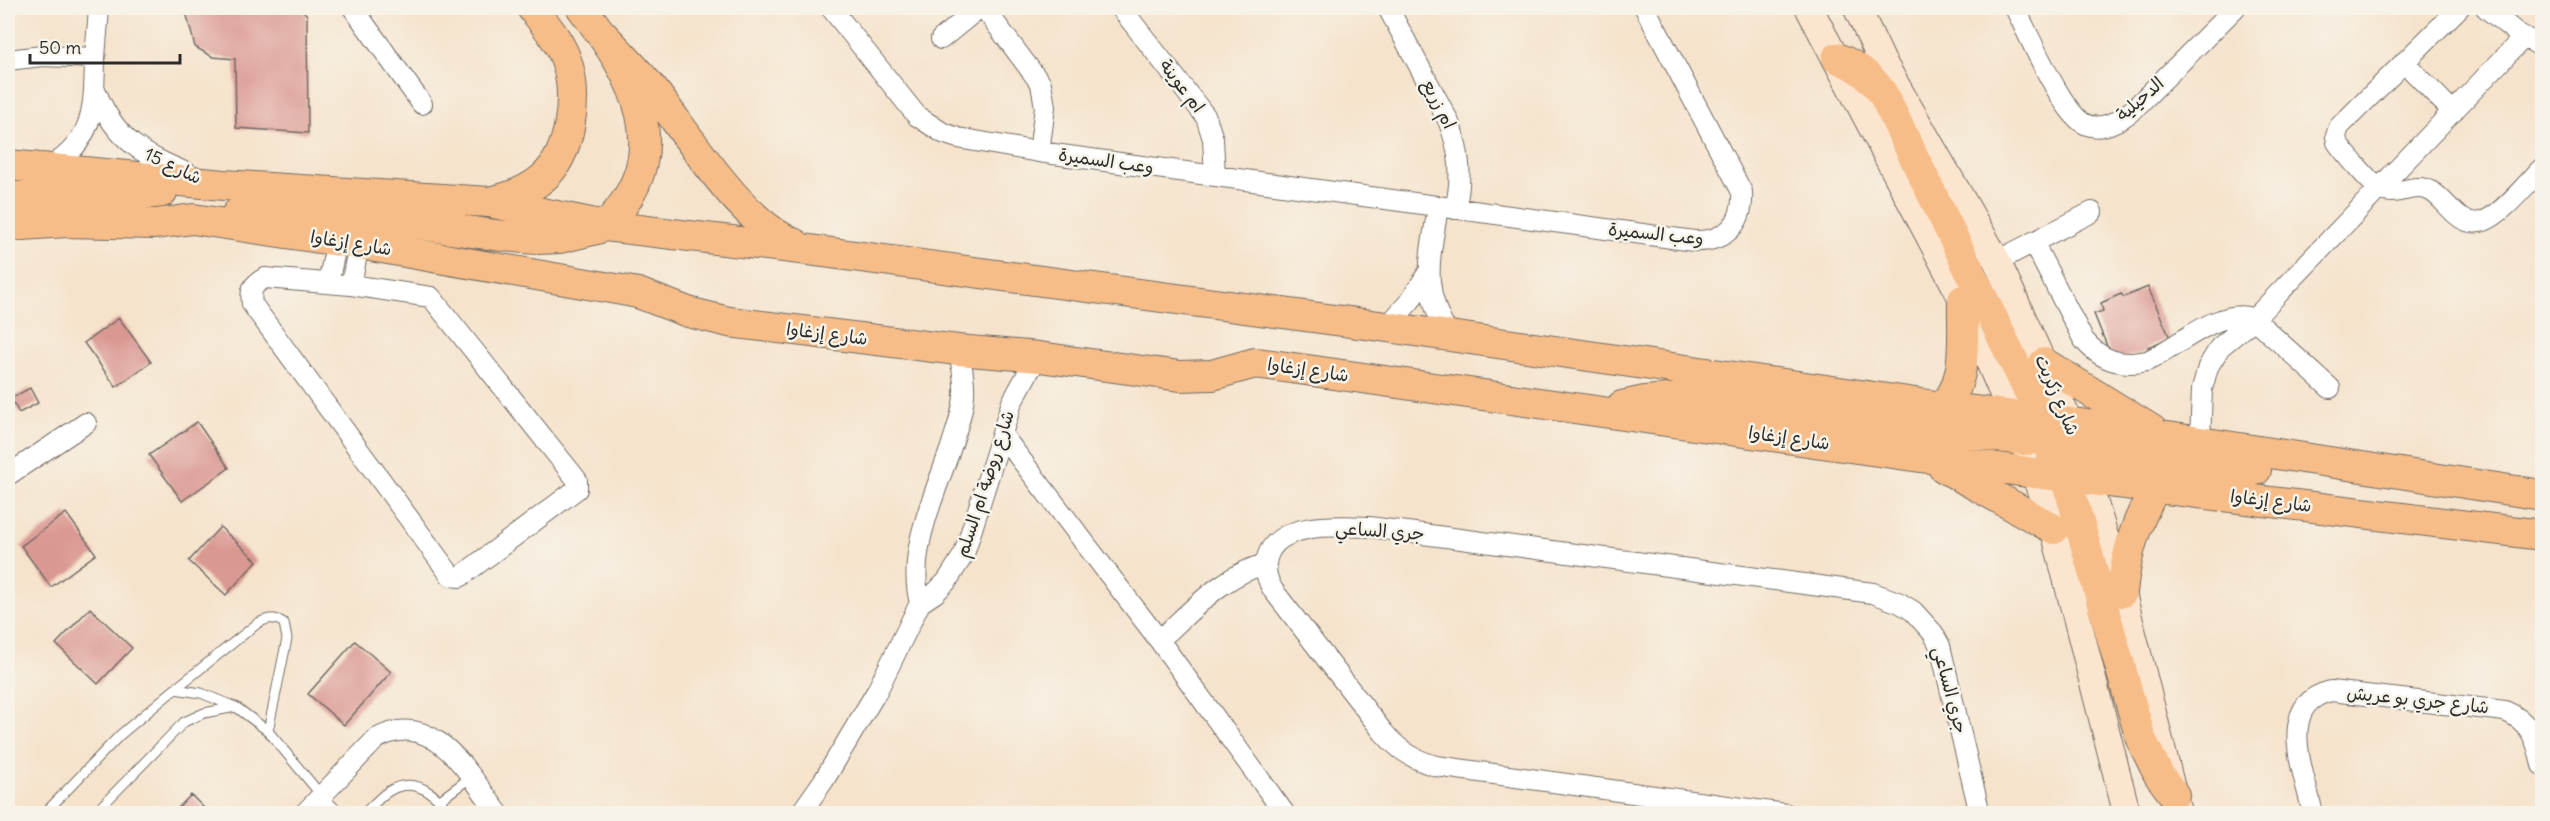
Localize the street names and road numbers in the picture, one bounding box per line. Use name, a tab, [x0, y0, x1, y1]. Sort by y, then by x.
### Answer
street label: ام عوينة	[1152, 54, 1210, 119]
street label: الدحيلية	[2111, 71, 2168, 126]
street label: ام زريع	[1415, 75, 1461, 134]
street label: شارع 15	[140, 142, 206, 190]
street label: وعب السميرة	[1057, 142, 1155, 179]
street label: وعب السميرة	[1607, 217, 1705, 250]
street label: شارع إزغاوا	[309, 225, 393, 261]
street label: شارع إزغاوا	[785, 317, 869, 351]
street label: شارع زكريت	[2029, 351, 2085, 439]
street label: شارع إزغاوا	[1266, 352, 1350, 388]
street label: شارع روضة ام السلم	[950, 408, 1022, 561]
street label: شارع إزغاوا	[1747, 420, 1831, 456]
street label: شارع إزغاوا	[2229, 484, 2313, 518]
street label: جري الساعي	[1334, 516, 1425, 550]
street label: جري الساعي	[1923, 644, 1973, 737]
street label: شارع جري بو عريش	[2346, 681, 2490, 720]

